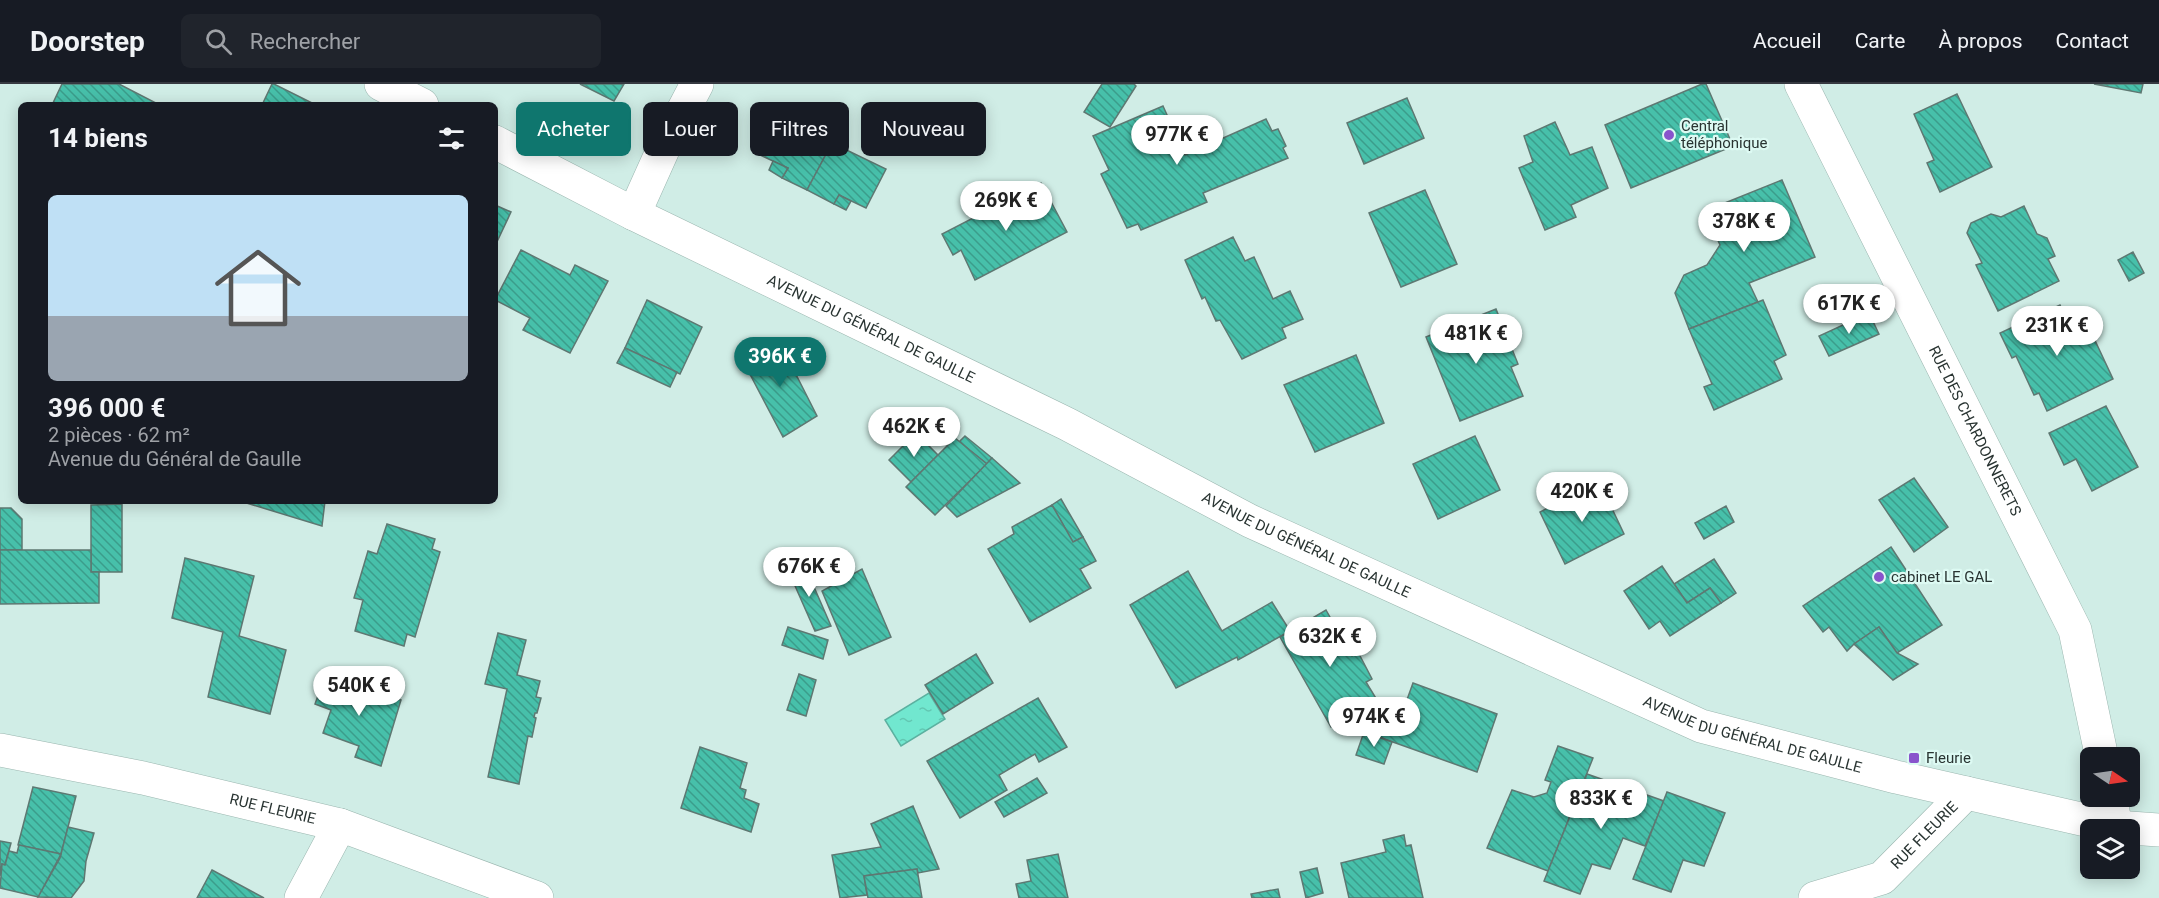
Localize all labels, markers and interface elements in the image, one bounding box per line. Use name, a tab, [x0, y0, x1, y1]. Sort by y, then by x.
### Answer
search box	[181, 14, 601, 68]
text: Doorstep	[30, 25, 145, 58]
icon: search	[202, 25, 235, 58]
text: Rechercher	[250, 29, 360, 54]
text: Accueil	[1753, 29, 1822, 53]
text: Carte	[1855, 29, 1905, 53]
text: À propos	[1938, 29, 2023, 53]
text: Contact	[2056, 29, 2129, 53]
chip: Acheter	[516, 102, 631, 156]
chip: Louer	[643, 102, 738, 156]
chip: Filtres	[750, 102, 849, 156]
chip: Nouveau	[861, 102, 986, 156]
pin: 977K €	[1128, 115, 1226, 166]
place label: Central téléphonique	[1681, 117, 1767, 152]
icon: filters	[435, 122, 468, 155]
text: 977K €	[1145, 122, 1209, 146]
text: 14 biens	[48, 123, 148, 153]
marker: Central téléphonique	[1662, 128, 1676, 142]
pin: 269K €	[957, 181, 1055, 232]
text: 269K €	[974, 188, 1038, 212]
pin: 378K €	[1695, 202, 1793, 253]
text: 378K €	[1712, 209, 1776, 233]
icon: home	[204, 234, 312, 342]
street label: AVENUE DU GÉNÉRAL DE GAULLE	[764, 271, 978, 387]
pin: 617K €	[1800, 284, 1898, 335]
text: 617K €	[1817, 291, 1881, 315]
pin: 231K €	[2008, 306, 2106, 357]
text: 231K €	[2025, 313, 2089, 337]
pin: 481K €	[1427, 314, 1525, 365]
text: 481K €	[1444, 321, 1508, 345]
pin: 396K €	[731, 337, 829, 388]
street label: RUE DES CHARDONNERETS	[1925, 343, 2025, 519]
text: 396K €	[748, 344, 812, 368]
text: 396 000 €	[48, 393, 165, 423]
pin: 462K €	[865, 407, 963, 458]
text: 462K €	[882, 414, 946, 438]
text: 2 pièces · 62 m²	[48, 423, 190, 447]
text: Avenue du Général de Gaulle	[48, 447, 301, 471]
pin: 420K €	[1533, 472, 1631, 523]
text: 420K €	[1550, 479, 1614, 503]
street label: AVENUE DU GÉNÉRAL DE GAULLE	[1199, 488, 1414, 602]
pin: 676K €	[760, 547, 858, 598]
text: 676K €	[777, 554, 841, 578]
place label: cabinet LE GAL	[1891, 568, 1992, 586]
marker: cabinet LE GAL	[1872, 570, 1886, 584]
pin: 632K €	[1281, 617, 1379, 668]
text: 632K €	[1298, 624, 1362, 648]
pin: 540K €	[310, 666, 408, 717]
text: 540K €	[327, 673, 391, 697]
street label: AVENUE DU GÉNÉRAL DE GAULLE	[1640, 692, 1864, 777]
pin: 974K €	[1325, 697, 1423, 748]
text: 974K €	[1342, 704, 1406, 728]
north arrow	[2080, 747, 2140, 807]
map controls	[2080, 747, 2140, 879]
place label: Fleurie	[1926, 749, 1971, 767]
marker: Fleurie	[1907, 751, 1921, 765]
pin: 833K €	[1552, 779, 1650, 830]
text: 833K €	[1569, 786, 1633, 810]
street label: RUE FLEURIE	[228, 790, 318, 828]
street label: RUE FLEURIE	[1887, 797, 1962, 873]
button: layers	[2080, 819, 2140, 879]

